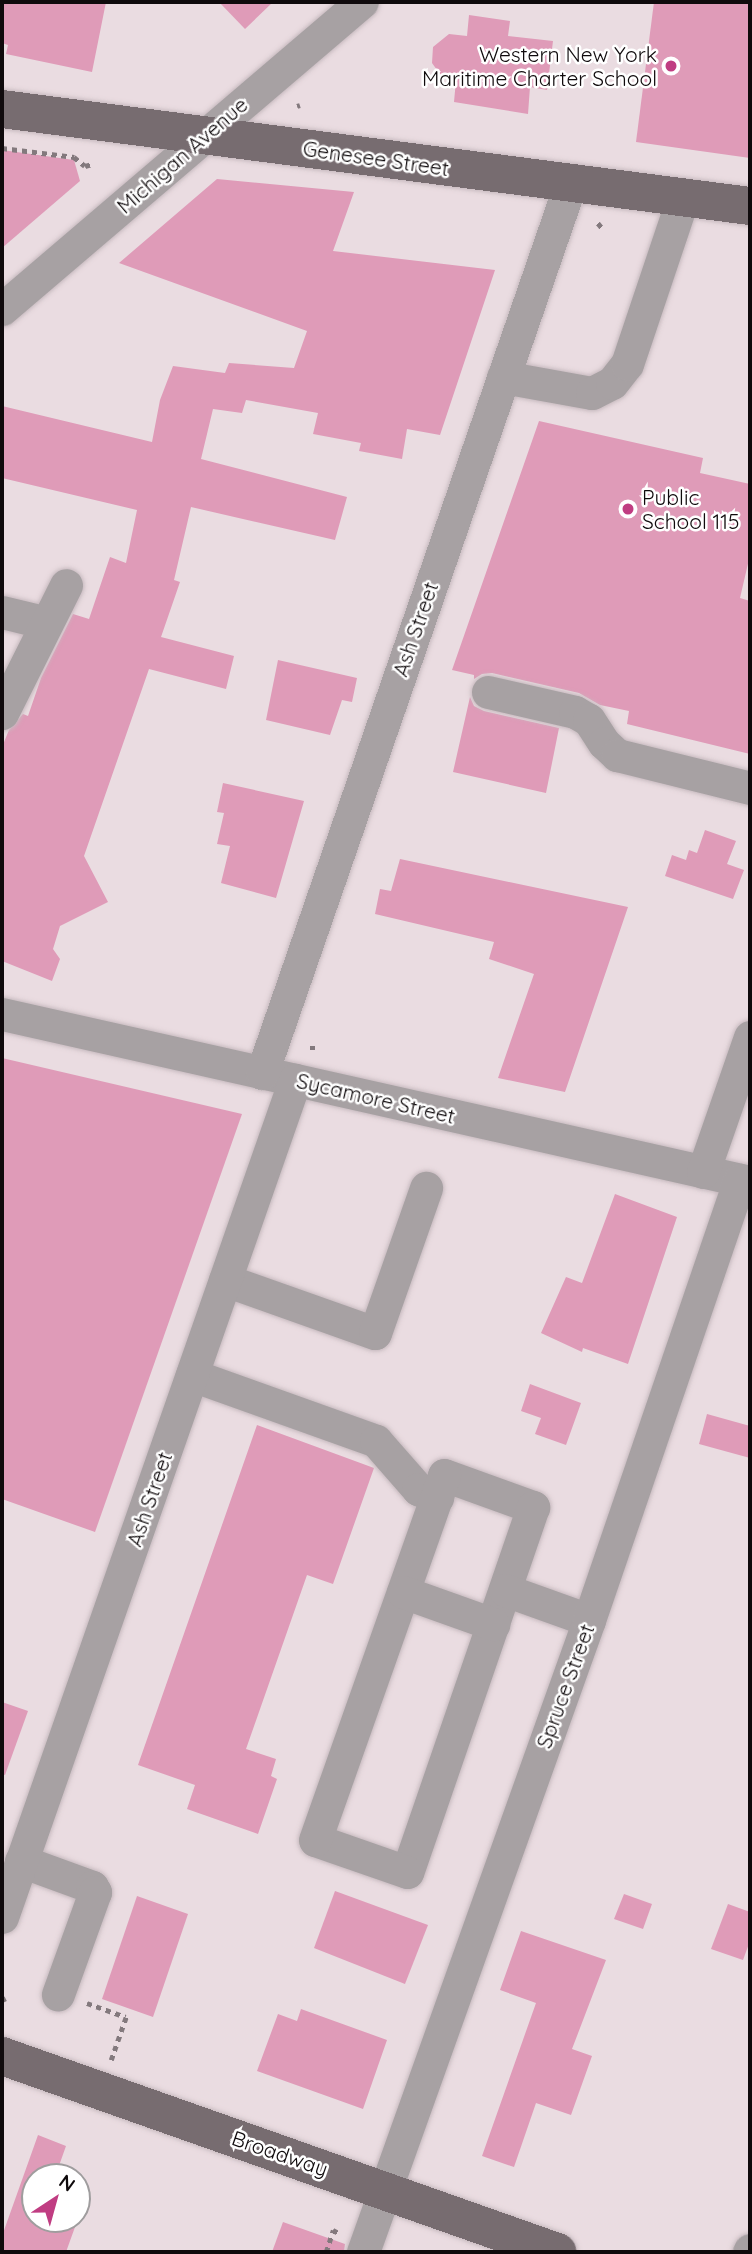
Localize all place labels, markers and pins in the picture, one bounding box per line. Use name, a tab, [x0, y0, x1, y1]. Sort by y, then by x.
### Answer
place label: Western New York Maritime Charter School	[422, 41, 657, 91]
marker: Western New York Maritime Charter School	[663, 58, 679, 74]
place label: Public School 115	[642, 484, 740, 534]
marker: Public School 115	[620, 501, 636, 517]

